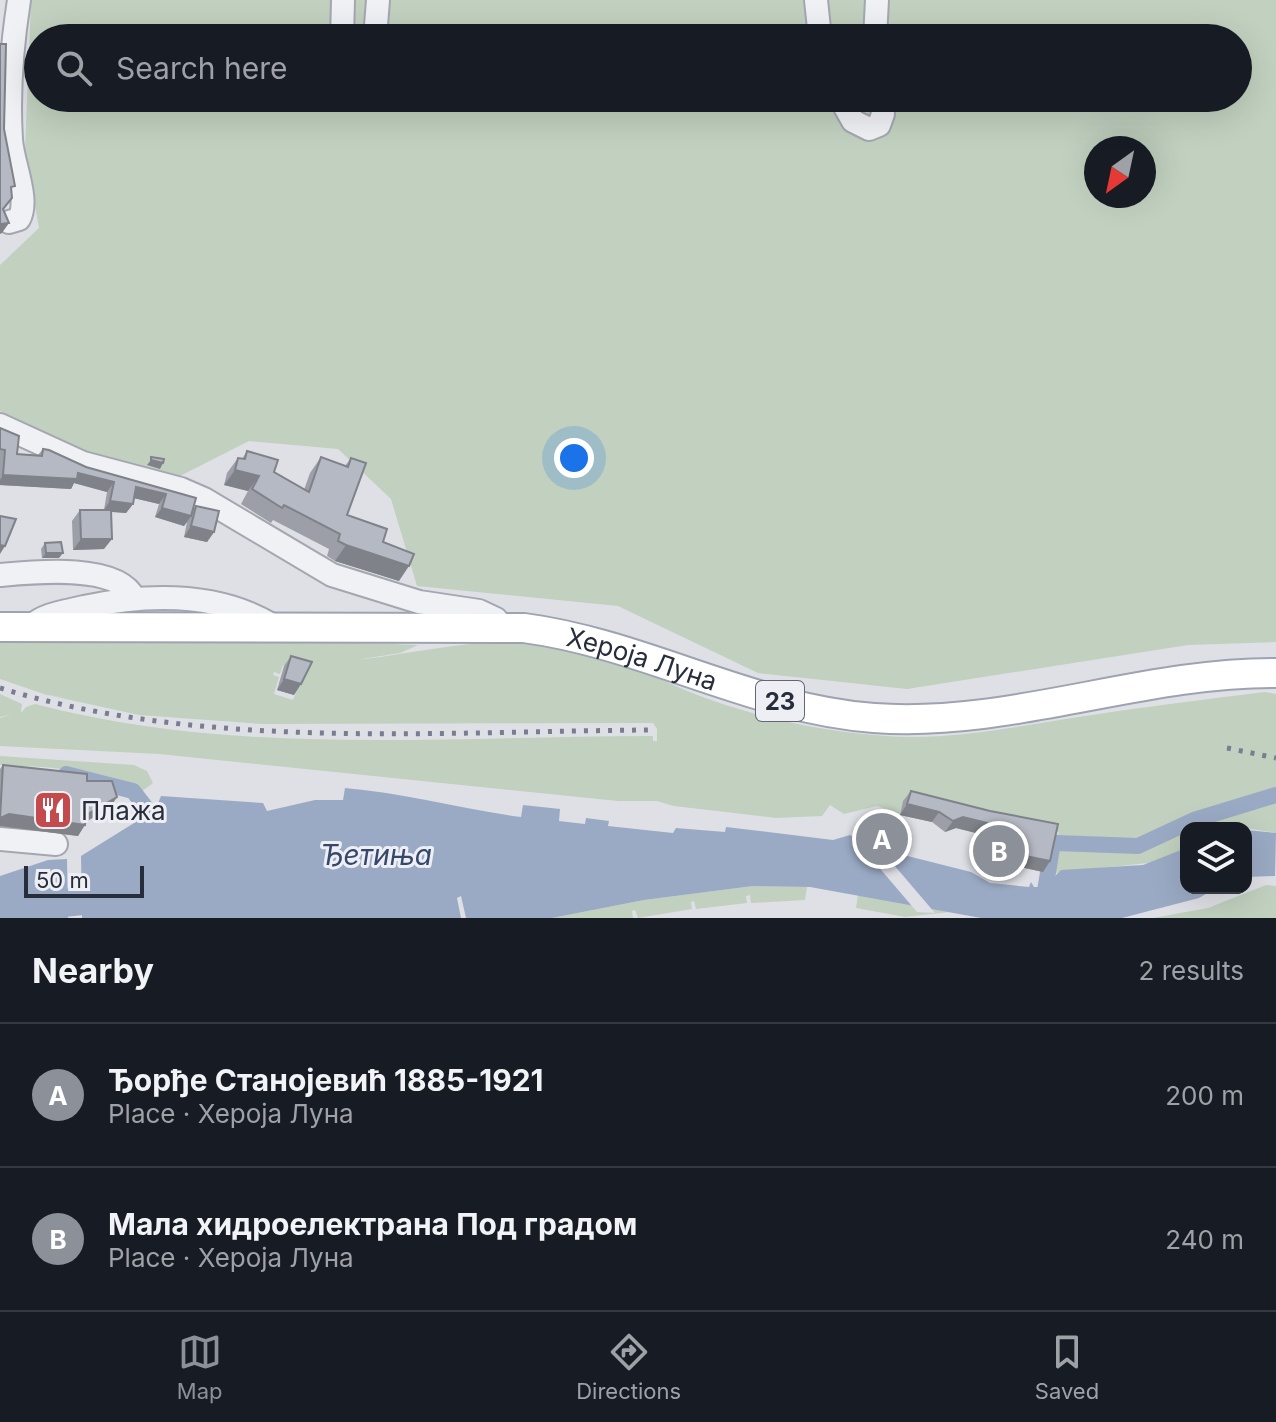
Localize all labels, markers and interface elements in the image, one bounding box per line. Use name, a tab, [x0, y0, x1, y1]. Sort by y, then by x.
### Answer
search box	[24, 24, 1252, 112]
icon: search	[52, 46, 96, 90]
text: Search here	[116, 50, 288, 86]
north arrow	[1084, 136, 1156, 208]
your location	[554, 438, 594, 478]
street label: Хероја Луна	[564, 621, 721, 696]
road number: 23	[756, 681, 804, 721]
restaurant icon: Плажа	[32, 789, 74, 831]
place label: Плажа	[81, 795, 166, 826]
pin: A	[856, 809, 908, 869]
pin: B	[973, 821, 1025, 881]
map controls	[1180, 822, 1252, 894]
button: layers	[1180, 822, 1252, 894]
water label: Ђетиња	[320, 838, 432, 872]
scale bar	[24, 862, 144, 898]
text: 50 m	[36, 867, 89, 893]
text: Nearby	[32, 950, 154, 991]
text: 2 results	[1139, 955, 1244, 986]
text: Ђорђе Станојевић 1885-1921	[108, 1062, 544, 1098]
text: A	[48, 1080, 68, 1111]
text: 200 m	[1165, 1080, 1244, 1111]
text: Place · Хероја Луна	[108, 1098, 354, 1129]
text: Мала хидроелектрана Под градом	[108, 1206, 637, 1242]
text: B	[49, 1224, 67, 1255]
text: 240 m	[1165, 1224, 1244, 1255]
text: Place · Хероја Луна	[108, 1242, 354, 1273]
tab: Map	[177, 1330, 223, 1404]
tab: Directions	[576, 1330, 681, 1404]
tab: Saved	[1035, 1330, 1099, 1404]

